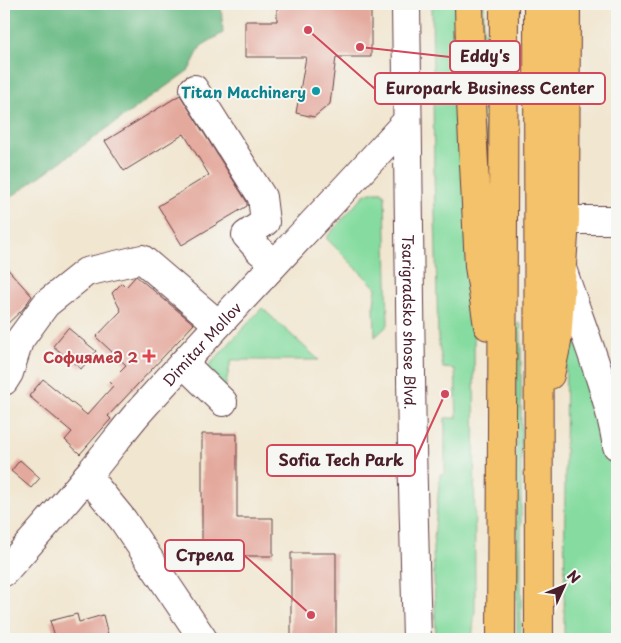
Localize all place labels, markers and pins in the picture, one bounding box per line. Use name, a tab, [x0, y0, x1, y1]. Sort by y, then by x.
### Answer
callout: Eddy's	[450, 41, 520, 72]
callout: Europark Business Center	[375, 73, 605, 104]
place label: Titan Machinery	[181, 80, 306, 103]
marker: Titan Machinery	[310, 85, 322, 97]
place label: Софиямед 2	[43, 345, 138, 368]
marker: Софиямед 2	[142, 349, 156, 363]
callout: Sofia Tech Park	[267, 445, 415, 476]
callout: Стрела	[165, 540, 244, 571]

